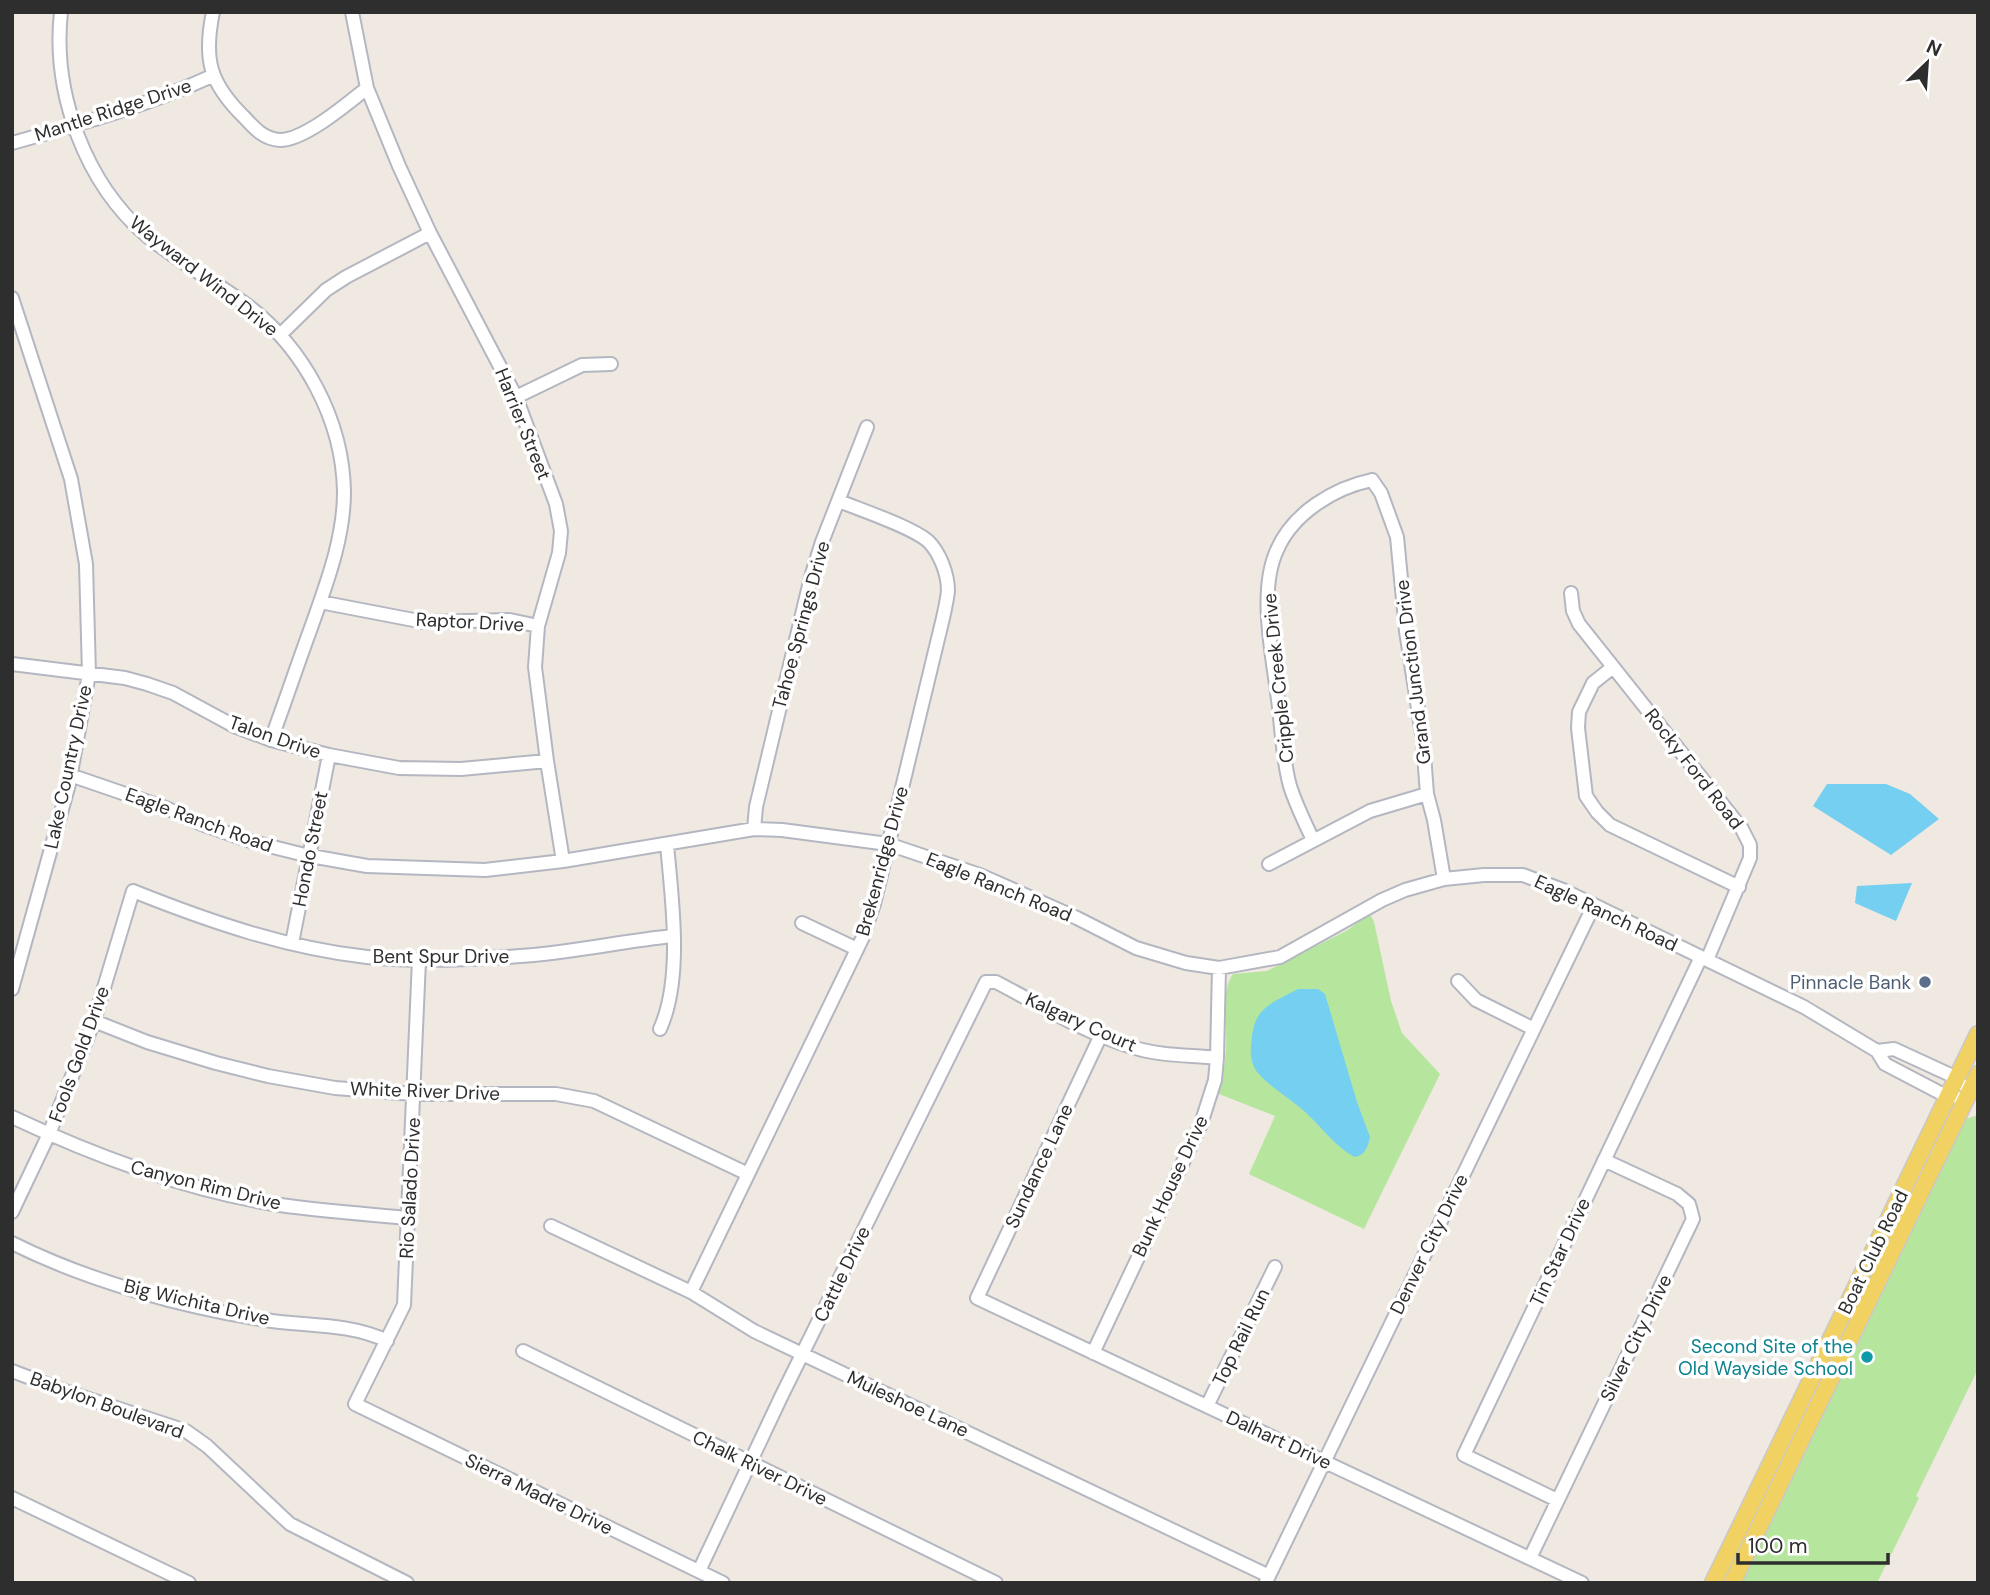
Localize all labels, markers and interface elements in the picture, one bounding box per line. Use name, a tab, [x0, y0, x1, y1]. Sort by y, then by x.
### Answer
north arrow	[1892, 28, 1962, 98]
text: N	[1922, 34, 1946, 62]
street label: Mantle Ridge Drive	[31, 73, 195, 147]
street label: Wayward Wind Drive	[125, 210, 283, 342]
street label: Harrier Street	[489, 364, 557, 484]
street label: Tahoe Springs Drive	[767, 538, 835, 712]
street label: Grand Junction Drive	[1389, 578, 1437, 766]
street label: Cripple Creek Drive	[1257, 592, 1299, 764]
street label: Raptor Drive	[415, 607, 525, 637]
street label: Lake Country Drive	[38, 683, 98, 851]
street label: Rocky Ford Road	[1639, 703, 1749, 835]
street label: Talon Drive	[226, 710, 324, 764]
street label: Eagle Ranch Road	[122, 782, 276, 858]
street label: Brekenridge Drive	[850, 783, 914, 939]
street label: Hondo Street	[287, 789, 333, 909]
street label: Eagle Ranch Road	[922, 846, 1076, 928]
street label: Eagle Ranch Road	[1530, 869, 1682, 957]
street label: Bent Spur Drive	[373, 944, 509, 969]
place label: Pinnacle Bank	[1790, 970, 1911, 995]
marker: Pinnacle Bank	[1917, 974, 1933, 990]
street label: Fools Gold Drive	[43, 983, 115, 1125]
street label: Kalgary Court	[1022, 986, 1140, 1058]
street label: White River Drive	[350, 1076, 500, 1106]
street label: Sundance Lane	[999, 1100, 1079, 1232]
street label: Bunk House Drive	[1126, 1111, 1214, 1261]
street label: Rio Salado Drive	[394, 1117, 426, 1259]
street label: Canyon Rim Drive	[128, 1154, 284, 1216]
street label: Denver City Drive	[1384, 1170, 1474, 1318]
street label: Boat Club Road	[1832, 1186, 1914, 1318]
street label: Tin Star Drive	[1524, 1194, 1596, 1310]
street label: Cattle Drive	[808, 1222, 876, 1326]
street label: Silver City Drive	[1594, 1270, 1678, 1406]
street label: Big Wichita Drive	[122, 1273, 272, 1331]
street label: Top Rail Run	[1207, 1284, 1275, 1390]
place label: Second Site of the Old Wayside School	[1678, 1334, 1853, 1381]
marker: Second Site of the Old Wayside School	[1859, 1349, 1875, 1365]
street label: Muleshoe Lane	[843, 1365, 973, 1443]
street label: Babylon Boulevard	[27, 1366, 187, 1444]
street label: Dalhart Drive	[1222, 1405, 1336, 1475]
street label: Chalk River Drive	[688, 1425, 832, 1511]
street label: Sierra Madre Drive	[461, 1447, 617, 1541]
scale bar	[1738, 1522, 1888, 1566]
text: 100 m	[1748, 1532, 1808, 1560]

